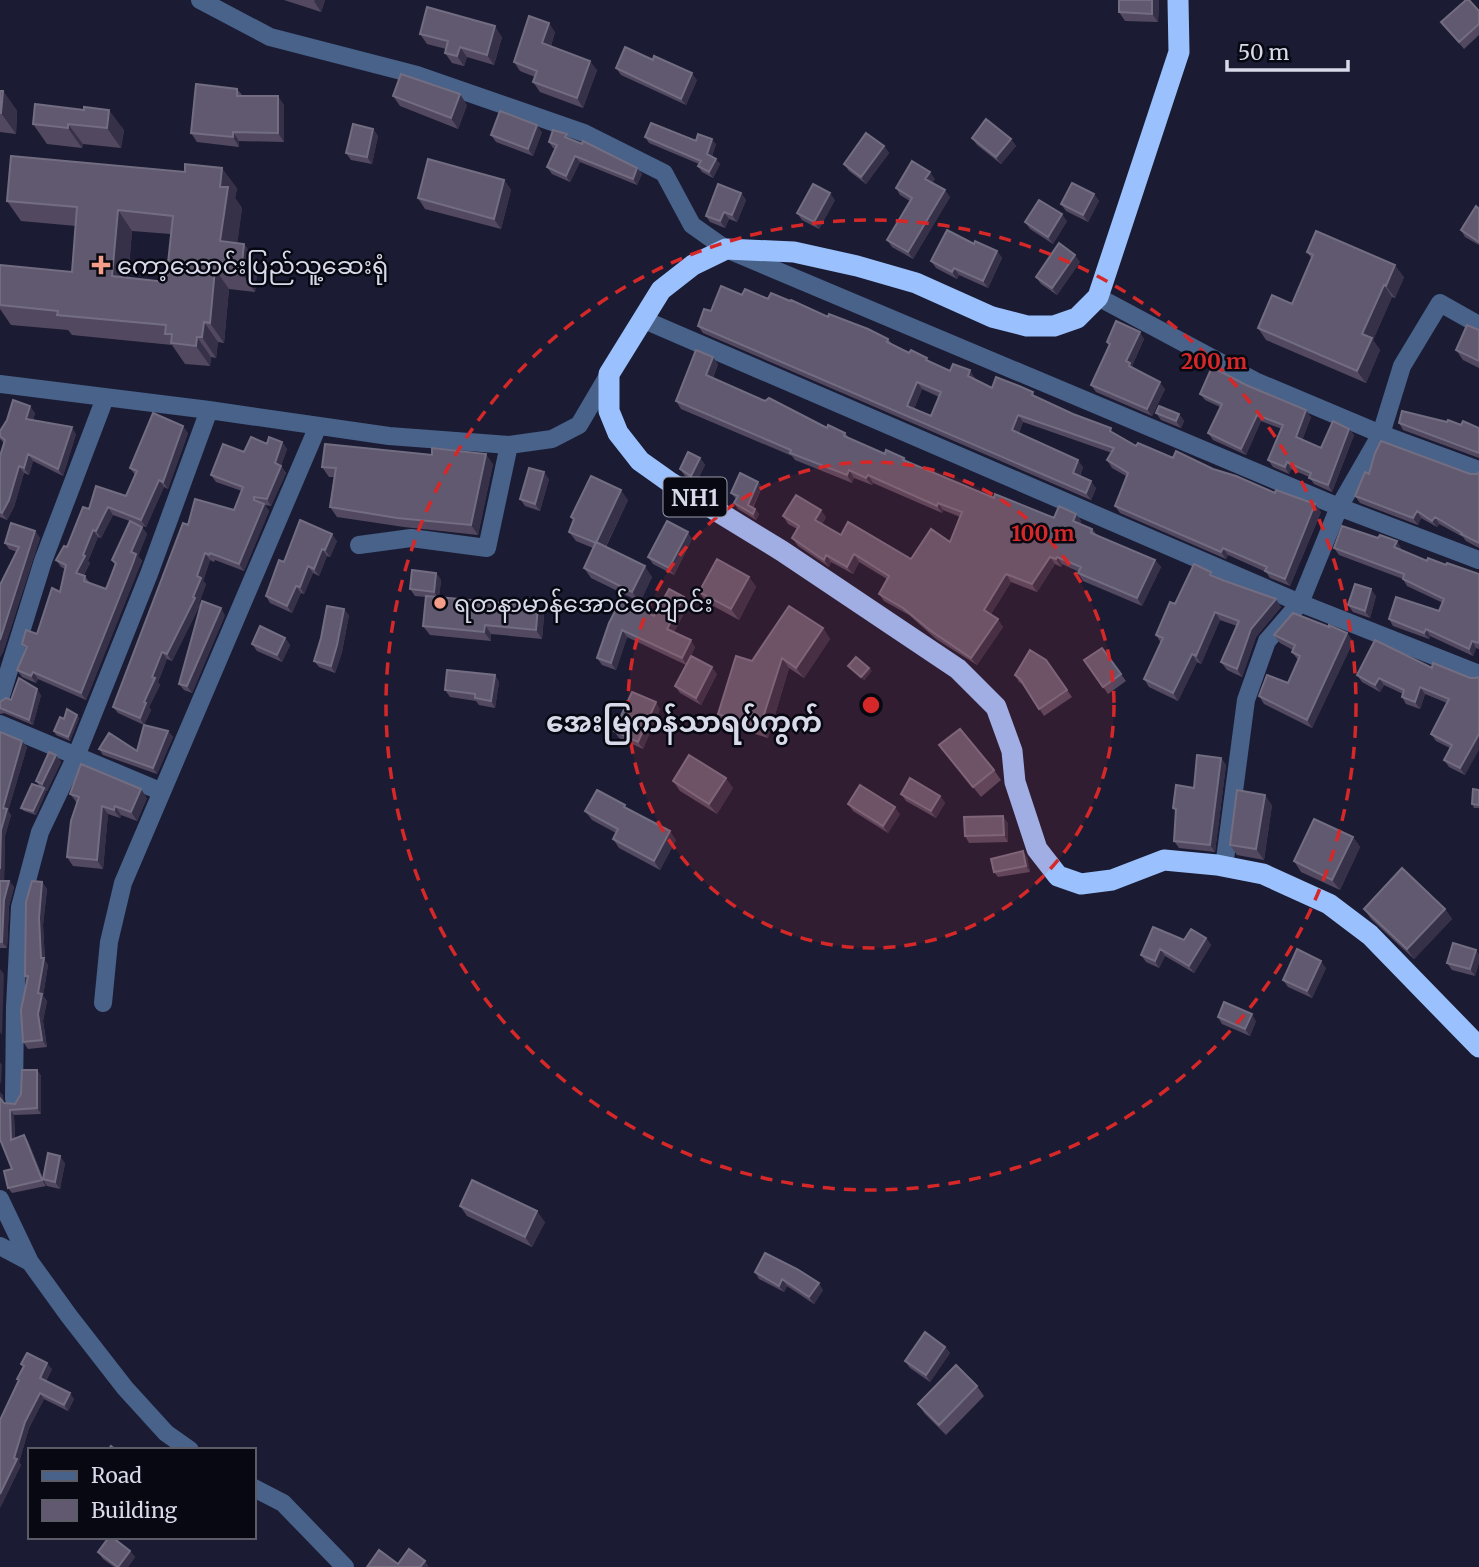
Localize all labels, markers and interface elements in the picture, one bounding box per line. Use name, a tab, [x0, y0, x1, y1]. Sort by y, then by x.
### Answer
scale bar	[1227, 28, 1348, 72]
text: 50 m	[1238, 39, 1289, 66]
place label: ကော့သောင်းပြည်သူ့ဆေးရုံ	[117, 250, 388, 285]
marker: ကော့သောင်းပြည်သူ့ဆေးရုံ	[91, 255, 111, 275]
text: 200 m	[1181, 348, 1247, 375]
road number: NH1	[664, 477, 726, 516]
text: 100 m	[1012, 520, 1074, 547]
place label: ရတနာမာန်အောင်ကျောင်း	[454, 588, 713, 623]
marker: ရတနာမာန်အောင်ကျောင်း	[432, 595, 448, 611]
centre of rings	[859, 693, 883, 717]
district label: အေးမြကန်သာရပ်ကွက်	[546, 703, 822, 745]
legend	[28, 1448, 256, 1539]
text: Road	[91, 1462, 142, 1489]
text: Building	[91, 1497, 178, 1524]

